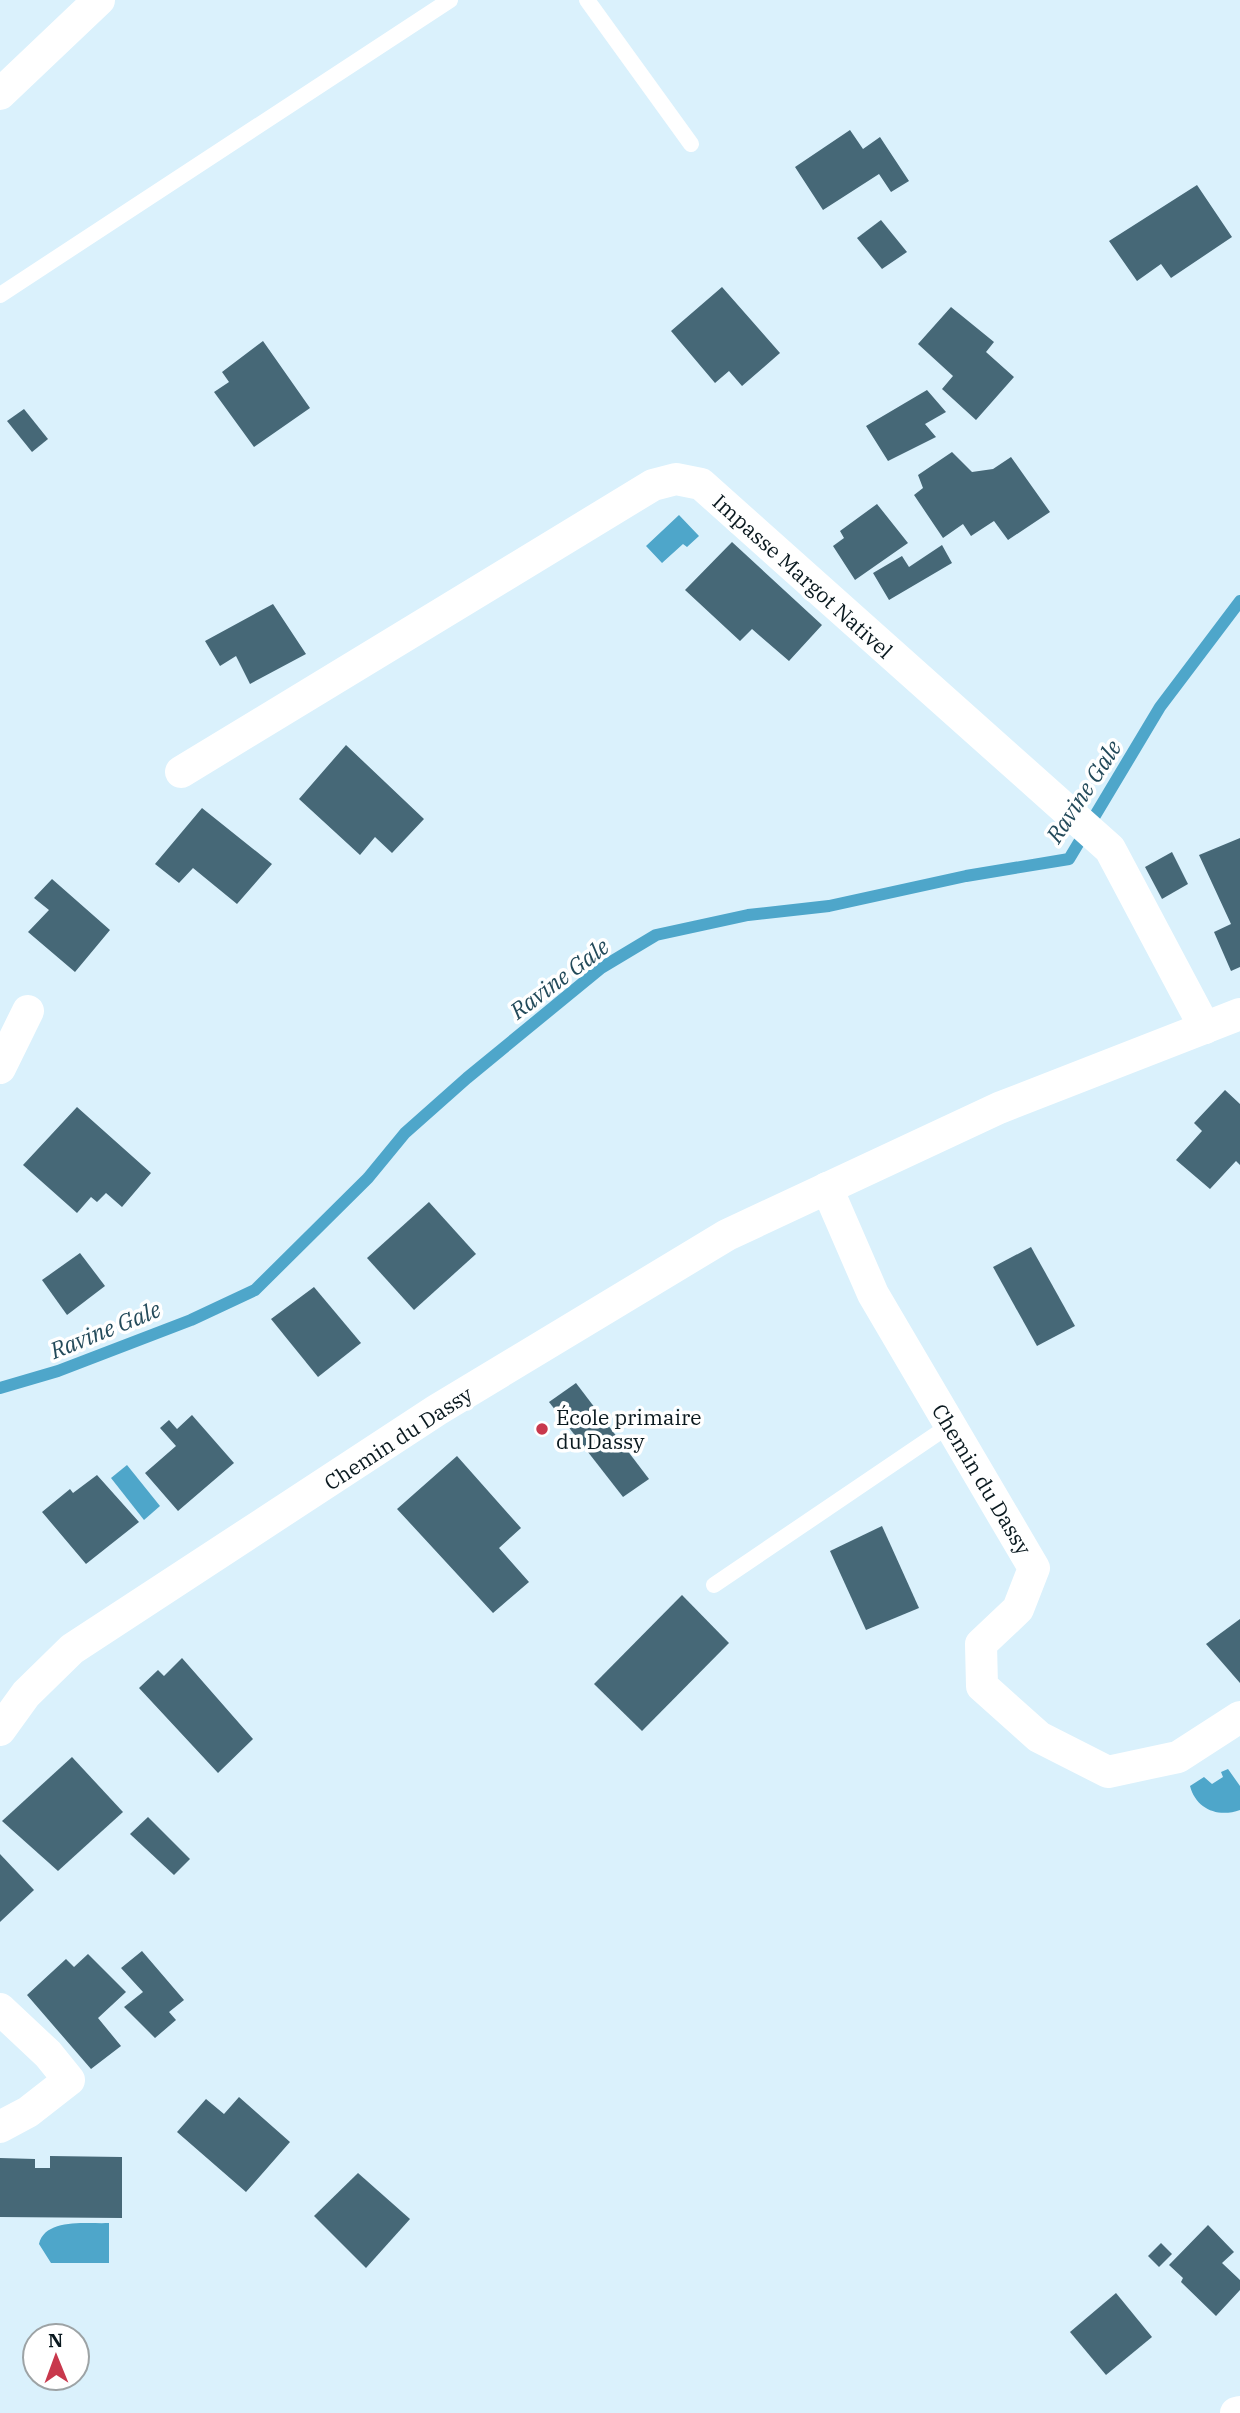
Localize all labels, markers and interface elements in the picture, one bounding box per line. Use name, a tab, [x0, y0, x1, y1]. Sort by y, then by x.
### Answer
street label: Impasse Margot Nativel	[707, 488, 899, 664]
water label: Ravine Gale	[1038, 734, 1127, 849]
water label: Ravine Gale	[503, 931, 615, 1026]
water label: Ravine Gale	[44, 1293, 165, 1365]
street label: Chemin du Dassy	[319, 1379, 478, 1496]
street label: Chemin du Dassy	[926, 1398, 1039, 1560]
place label: École primaire du Dassy	[556, 1403, 702, 1455]
marker: École primaire du Dassy	[534, 1421, 550, 1437]
north arrow	[21, 2322, 91, 2392]
text: N	[48, 2328, 63, 2352]

